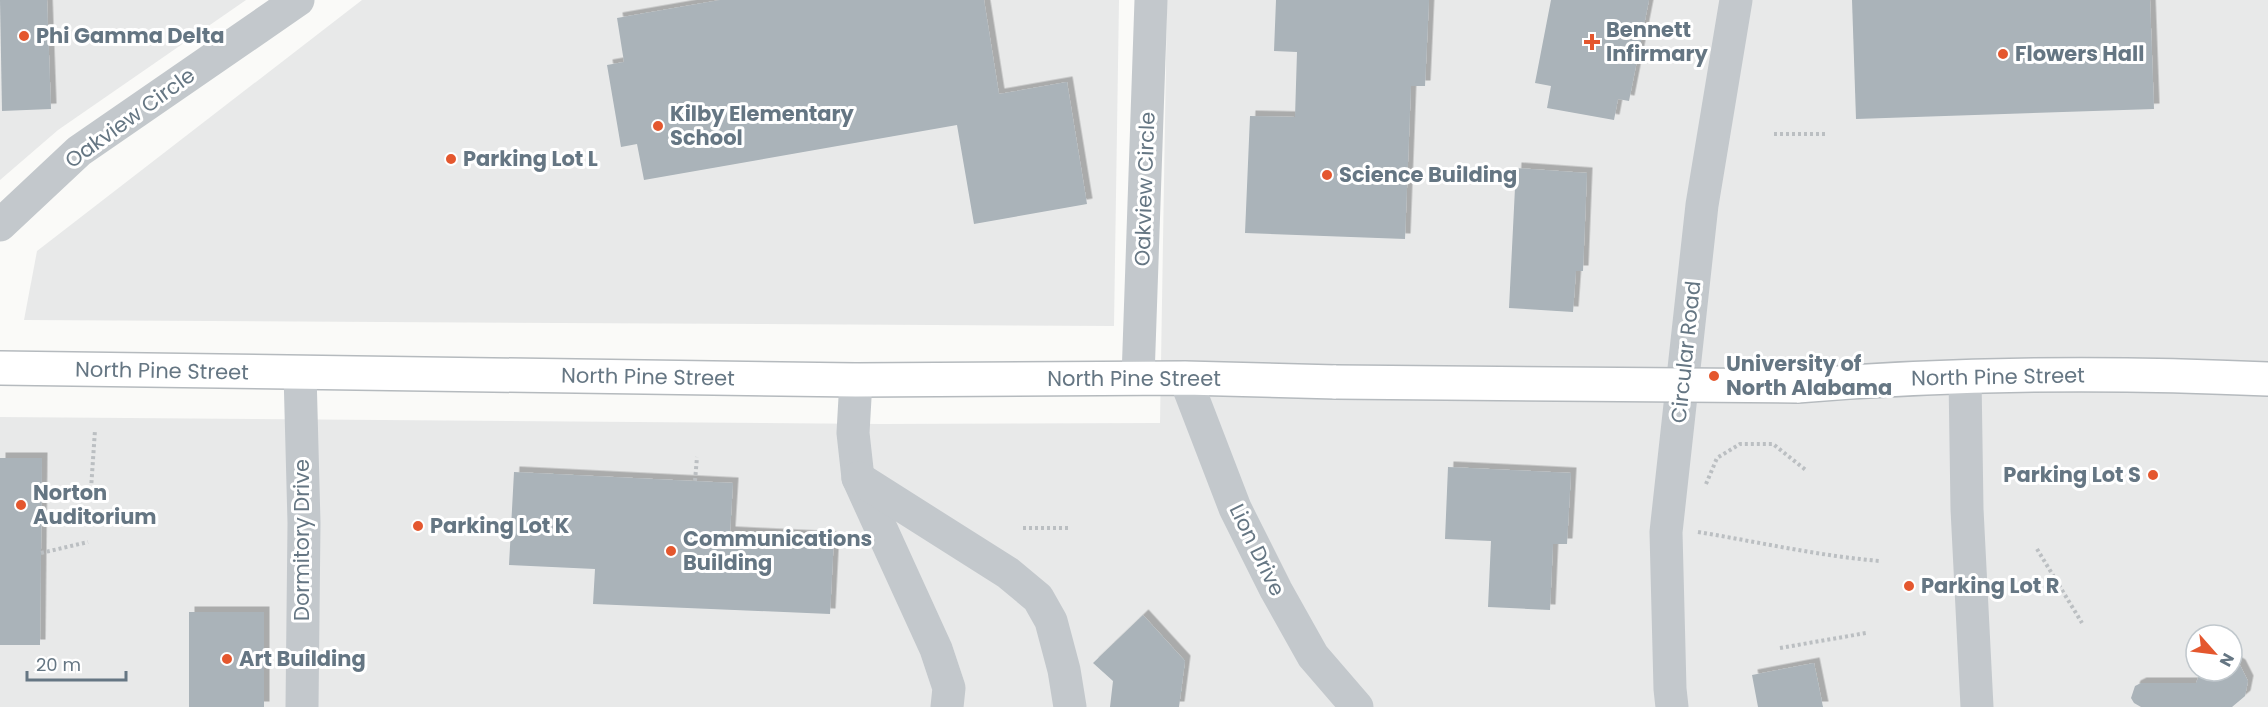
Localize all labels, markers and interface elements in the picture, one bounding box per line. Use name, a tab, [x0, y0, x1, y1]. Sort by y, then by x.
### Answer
place label: Bennett Infirmary	[1606, 15, 1709, 68]
place label: Phi Gamma Delta	[36, 21, 225, 50]
marker: Phi Gamma Delta	[17, 29, 31, 43]
marker: Bennett Infirmary	[1583, 33, 1601, 51]
place label: Flowers Hall	[2015, 39, 2144, 68]
marker: Flowers Hall	[1996, 47, 2010, 61]
street label: Oakview Circle	[59, 60, 201, 175]
place label: Kilby Elementary School	[670, 99, 855, 152]
street label: Oakview Circle	[1127, 111, 1162, 267]
marker: Kilby Elementary School	[651, 119, 665, 133]
place label: Parking Lot L	[463, 144, 598, 173]
marker: Parking Lot L	[444, 152, 458, 166]
place label: Science Building	[1339, 160, 1517, 189]
marker: Science Building	[1320, 168, 1334, 182]
street label: Circular Road	[1664, 279, 1707, 424]
place label: University of North Alabama	[1726, 349, 1892, 402]
street label: North Pine Street	[75, 354, 249, 387]
street label: North Pine Street	[561, 360, 735, 393]
street label: North Pine Street	[1911, 360, 2085, 393]
street label: North Pine Street	[1047, 364, 1221, 393]
marker: University of North Alabama	[1707, 369, 1721, 383]
street label: Dormitory Drive	[287, 459, 316, 621]
place label: Parking Lot S	[2003, 460, 2141, 489]
marker: Parking Lot S	[2146, 468, 2160, 482]
place label: Norton Auditorium	[33, 478, 157, 531]
marker: Norton Auditorium	[14, 498, 28, 512]
street label: Lion Drive	[1223, 499, 1292, 601]
place label: Parking Lot K	[430, 511, 570, 540]
marker: Parking Lot K	[411, 519, 425, 533]
place label: Communications Building	[683, 524, 872, 577]
marker: Communications Building	[664, 544, 678, 558]
place label: Parking Lot R	[1921, 571, 2059, 600]
marker: Parking Lot R	[1902, 579, 1916, 593]
north arrow	[2184, 623, 2244, 683]
scale bar	[27, 644, 126, 682]
place label: Art Building	[239, 644, 366, 673]
text: N	[2214, 649, 2240, 671]
text: 20 m	[36, 652, 81, 677]
marker: Art Building	[220, 652, 234, 666]

